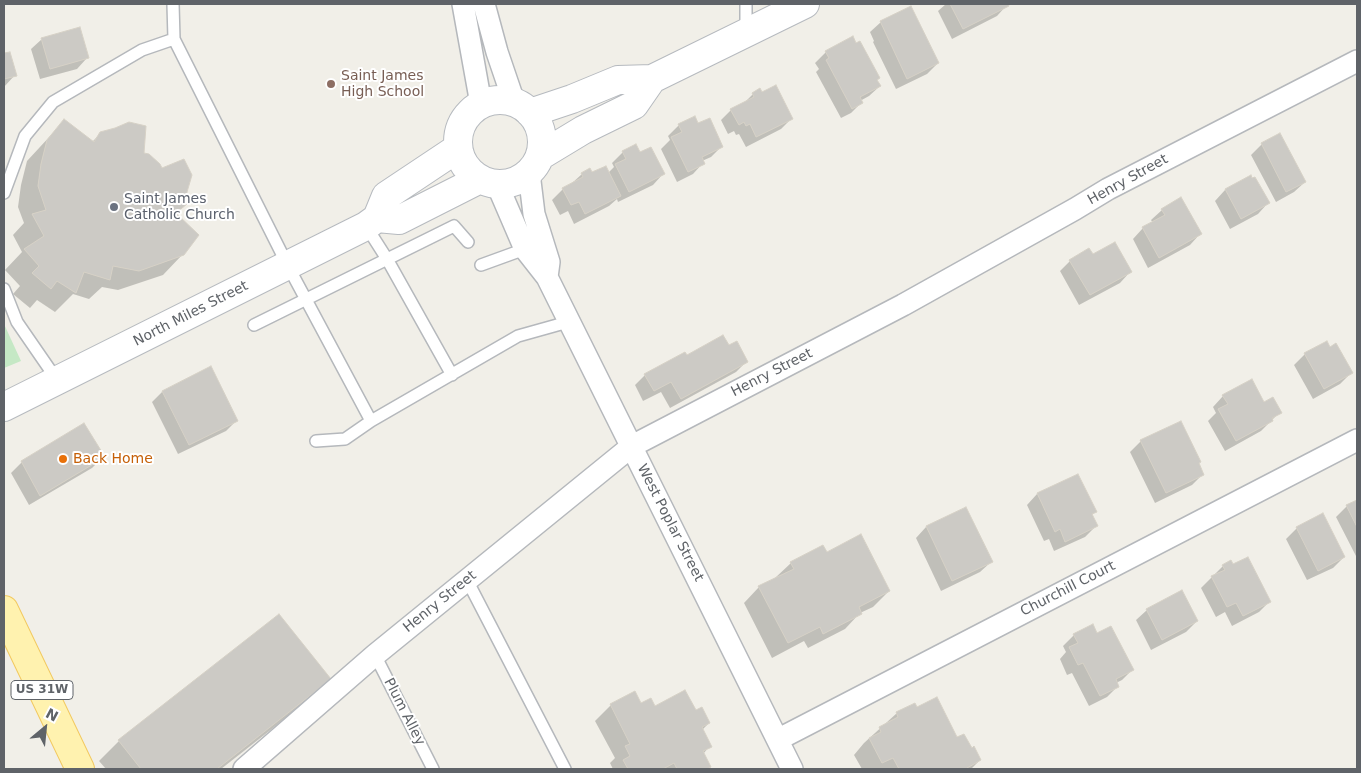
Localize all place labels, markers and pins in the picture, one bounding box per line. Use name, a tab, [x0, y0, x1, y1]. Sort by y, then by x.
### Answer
place label: Saint James High School	[341, 68, 424, 100]
marker: Saint James High School	[325, 78, 337, 90]
place label: Saint James Catholic Church	[124, 191, 235, 223]
marker: Saint James Catholic Church	[108, 201, 120, 213]
place label: Back Home	[73, 451, 153, 467]
marker: Back Home	[57, 453, 69, 465]

